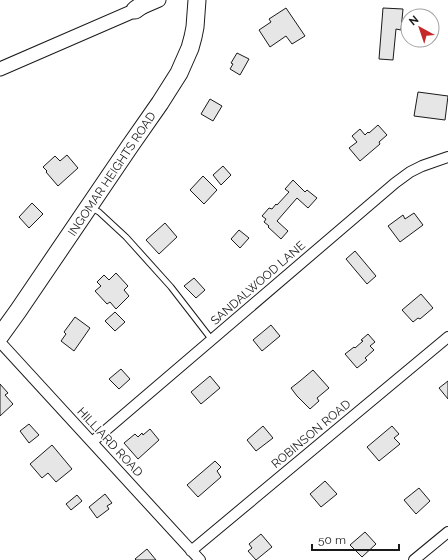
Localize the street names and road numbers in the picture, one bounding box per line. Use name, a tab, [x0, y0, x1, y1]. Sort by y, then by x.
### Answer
street label: INGOMAR HEIGHTS ROAD	[65, 109, 159, 239]
street label: SANDALWOOD LANE	[208, 238, 308, 328]
street label: ROBINSON ROAD	[269, 397, 354, 471]
street label: HILLIARD ROAD	[74, 404, 146, 480]

